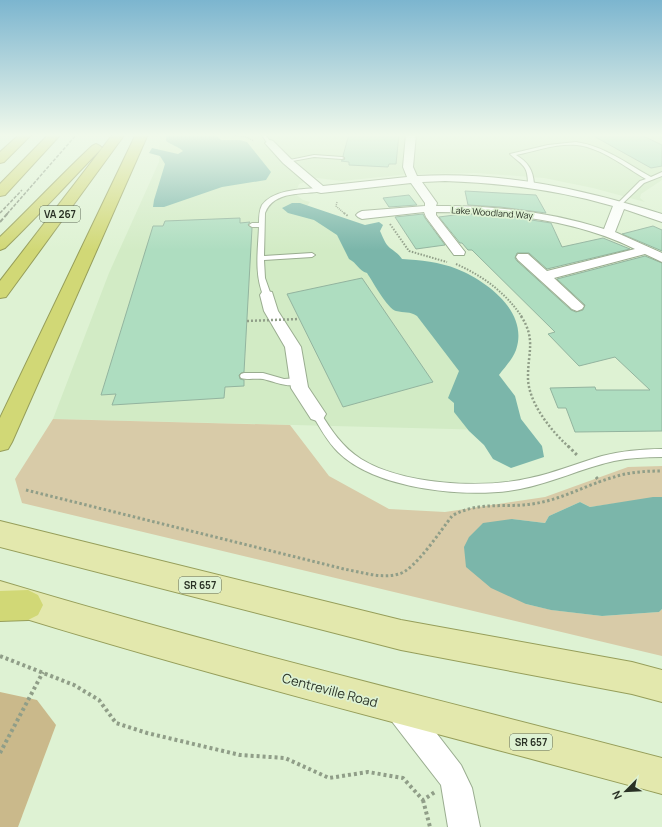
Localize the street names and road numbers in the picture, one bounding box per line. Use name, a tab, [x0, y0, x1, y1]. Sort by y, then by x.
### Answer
street label: Lake Woodland Way	[451, 203, 534, 222]
road number: VA 267	[40, 206, 80, 222]
road number: SR 657	[179, 577, 221, 593]
street label: Centreville Road	[280, 669, 380, 711]
road number: SR 657	[510, 734, 552, 750]

